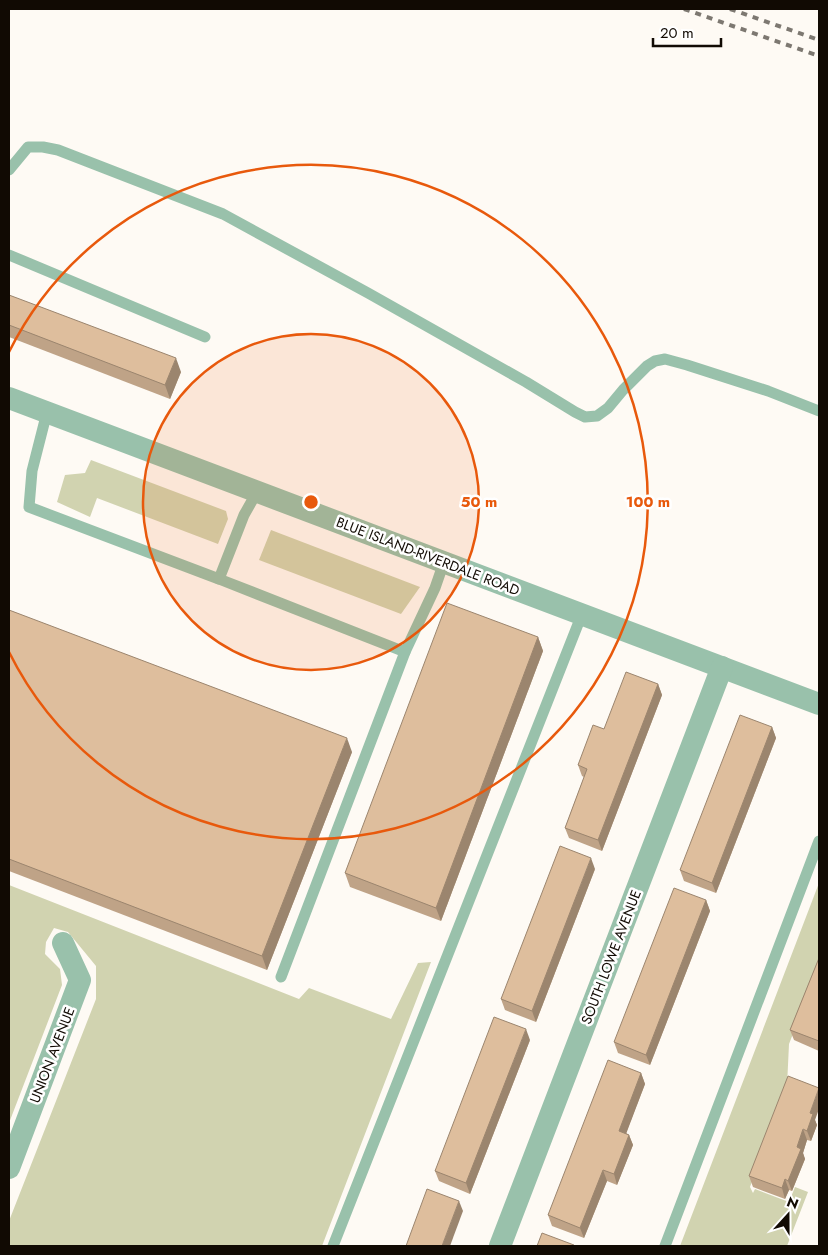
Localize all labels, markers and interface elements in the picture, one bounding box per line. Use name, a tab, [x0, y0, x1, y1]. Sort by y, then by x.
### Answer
scale bar	[653, 15, 720, 47]
text: 20 m	[660, 22, 694, 44]
text: 50 m	[461, 491, 497, 513]
text: 100 m	[626, 491, 670, 513]
centre of rings	[302, 493, 320, 511]
street label: BLUE ISLAND-RIVERDALE ROAD	[333, 512, 523, 600]
street label: SOUTH LOWE AVENUE	[576, 887, 646, 1027]
street label: UNION AVENUE	[25, 1004, 79, 1106]
north arrow	[763, 1190, 813, 1240]
text: N	[784, 1192, 801, 1214]

